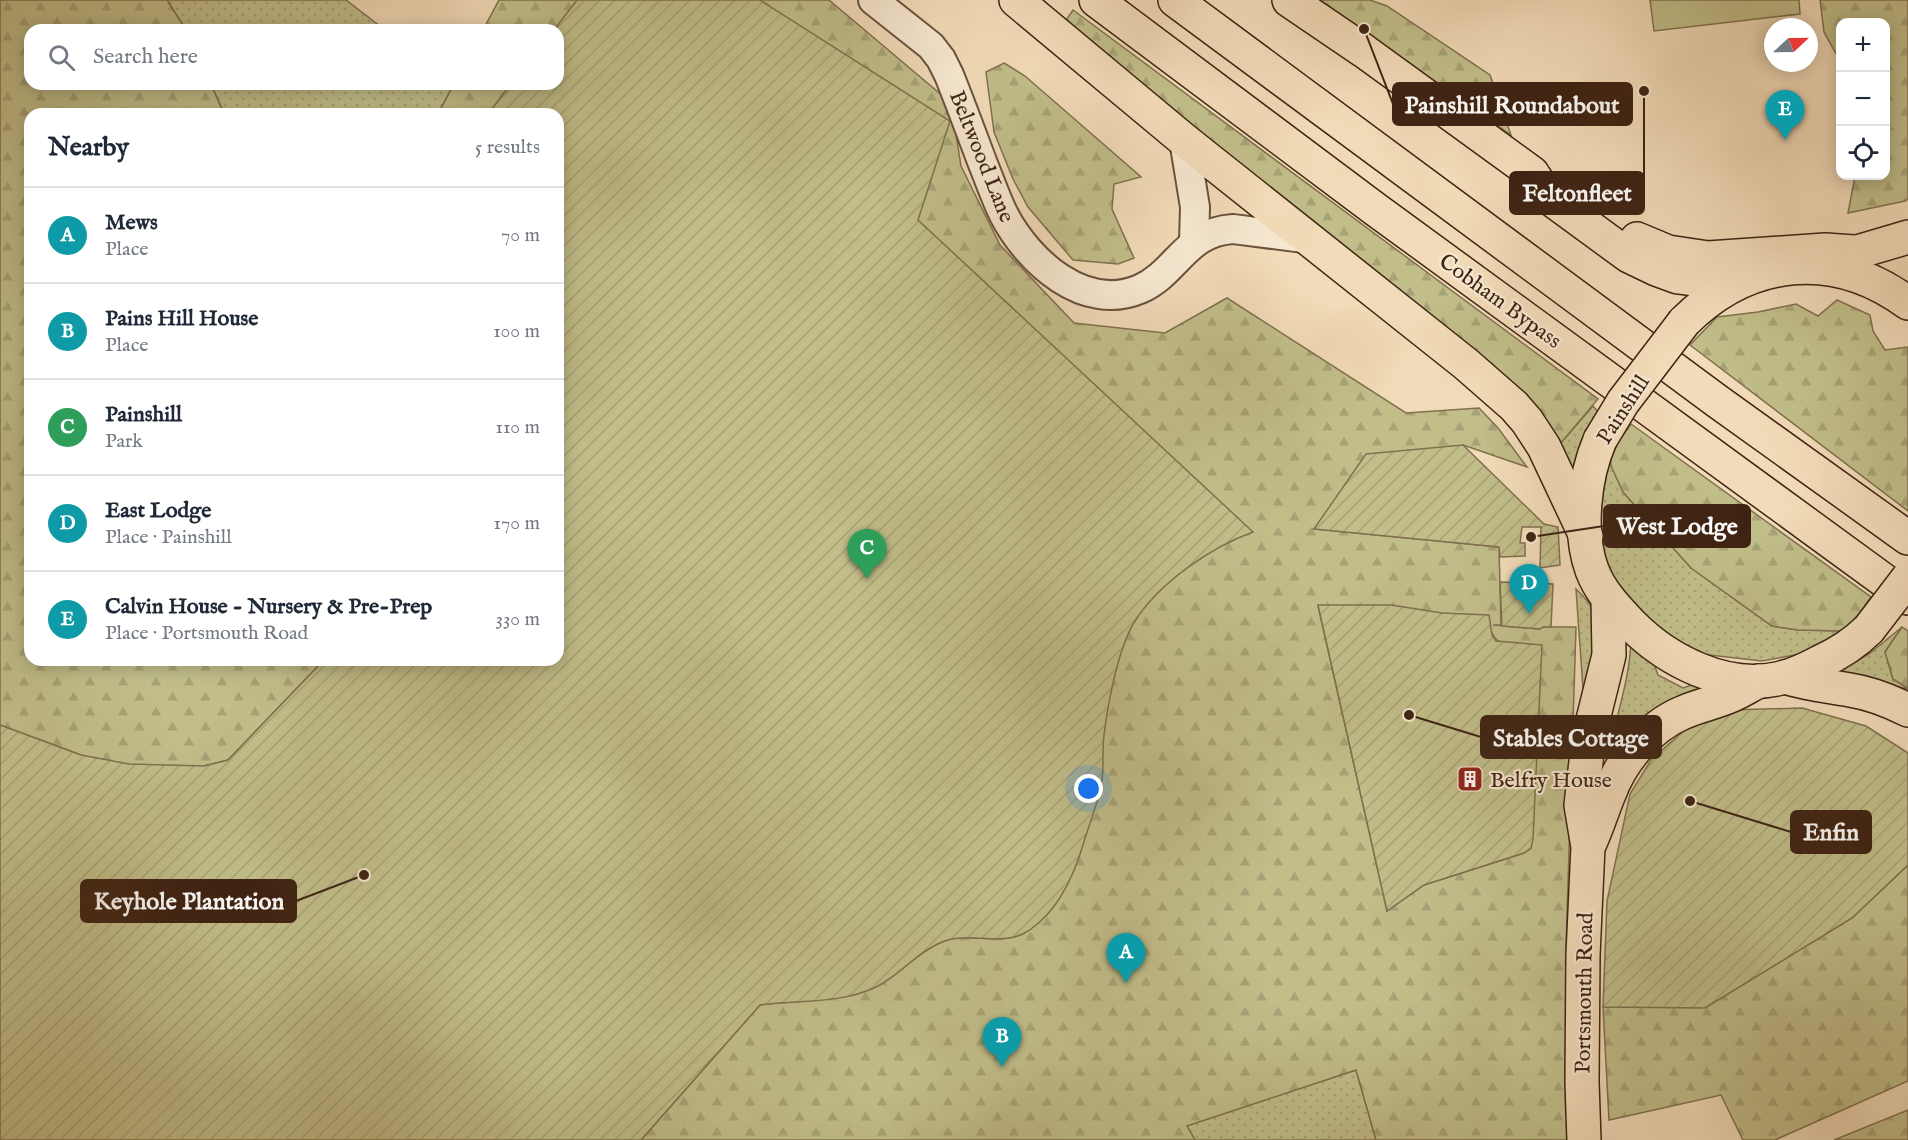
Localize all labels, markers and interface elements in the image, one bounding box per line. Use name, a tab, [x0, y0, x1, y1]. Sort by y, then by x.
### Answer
north arrow	[1764, 18, 1818, 72]
map controls	[1836, 18, 1890, 180]
button: +	[1836, 18, 1890, 72]
search box	[24, 24, 564, 90]
icon: search	[45, 41, 78, 74]
text: Search here	[93, 43, 198, 71]
button: −	[1836, 72, 1890, 126]
callout: Painshill Roundabout	[1393, 83, 1632, 125]
street label: Beltwood Lane	[942, 87, 1020, 227]
pin: E	[1766, 90, 1804, 140]
text: Painshill Roundabout	[1404, 91, 1620, 122]
button: locate	[1836, 126, 1890, 180]
text: Nearby	[48, 131, 129, 164]
text: 5 results	[475, 135, 540, 160]
callout: Feltonfleet	[1510, 172, 1644, 214]
text: Feltonfleet	[1522, 179, 1633, 210]
text: Mews	[105, 209, 158, 237]
text: A	[61, 223, 74, 248]
text: 70 m	[501, 223, 540, 248]
text: Place	[105, 237, 148, 262]
street label: Cobham Bypass	[1433, 248, 1567, 355]
text: Pains Hill House	[105, 305, 258, 333]
text: B	[61, 319, 74, 344]
text: 100 m	[493, 319, 540, 344]
text: Place	[105, 333, 148, 358]
street label: Painshill	[1591, 370, 1656, 450]
text: Painshill	[105, 401, 182, 429]
text: C	[60, 415, 75, 440]
text: 110 m	[496, 415, 540, 440]
text: Park	[105, 429, 143, 454]
text: East Lodge	[105, 497, 211, 525]
callout: West Lodge	[1604, 505, 1750, 547]
text: D	[59, 511, 76, 536]
text: 170 m	[494, 511, 540, 536]
text: West Lodge	[1615, 512, 1738, 543]
text: Place · Painshill	[105, 525, 232, 550]
pin: C	[848, 530, 886, 579]
pin: D	[1510, 564, 1549, 614]
text: Calvin House - Nursery & Pre-Prep	[105, 593, 432, 621]
text: E	[61, 607, 74, 632]
text: 330 m	[495, 607, 540, 632]
text: Place · Portsmouth Road	[105, 621, 308, 646]
callout: Stables Cottage	[1481, 716, 1661, 758]
text: Stables Cottage	[1493, 724, 1649, 755]
building icon: Belfry House	[1455, 764, 1485, 794]
place label: Belfry House	[1490, 767, 1612, 795]
your location	[1074, 774, 1103, 803]
callout: Enfin	[1791, 811, 1871, 853]
text: Enfin	[1803, 818, 1859, 849]
callout: Keyhole Plantation	[81, 880, 296, 922]
text: Keyhole Plantation	[94, 887, 284, 918]
street label: Portsmouth Road	[1570, 912, 1600, 1074]
pin: A	[1106, 934, 1146, 983]
pin: B	[982, 1018, 1022, 1067]

